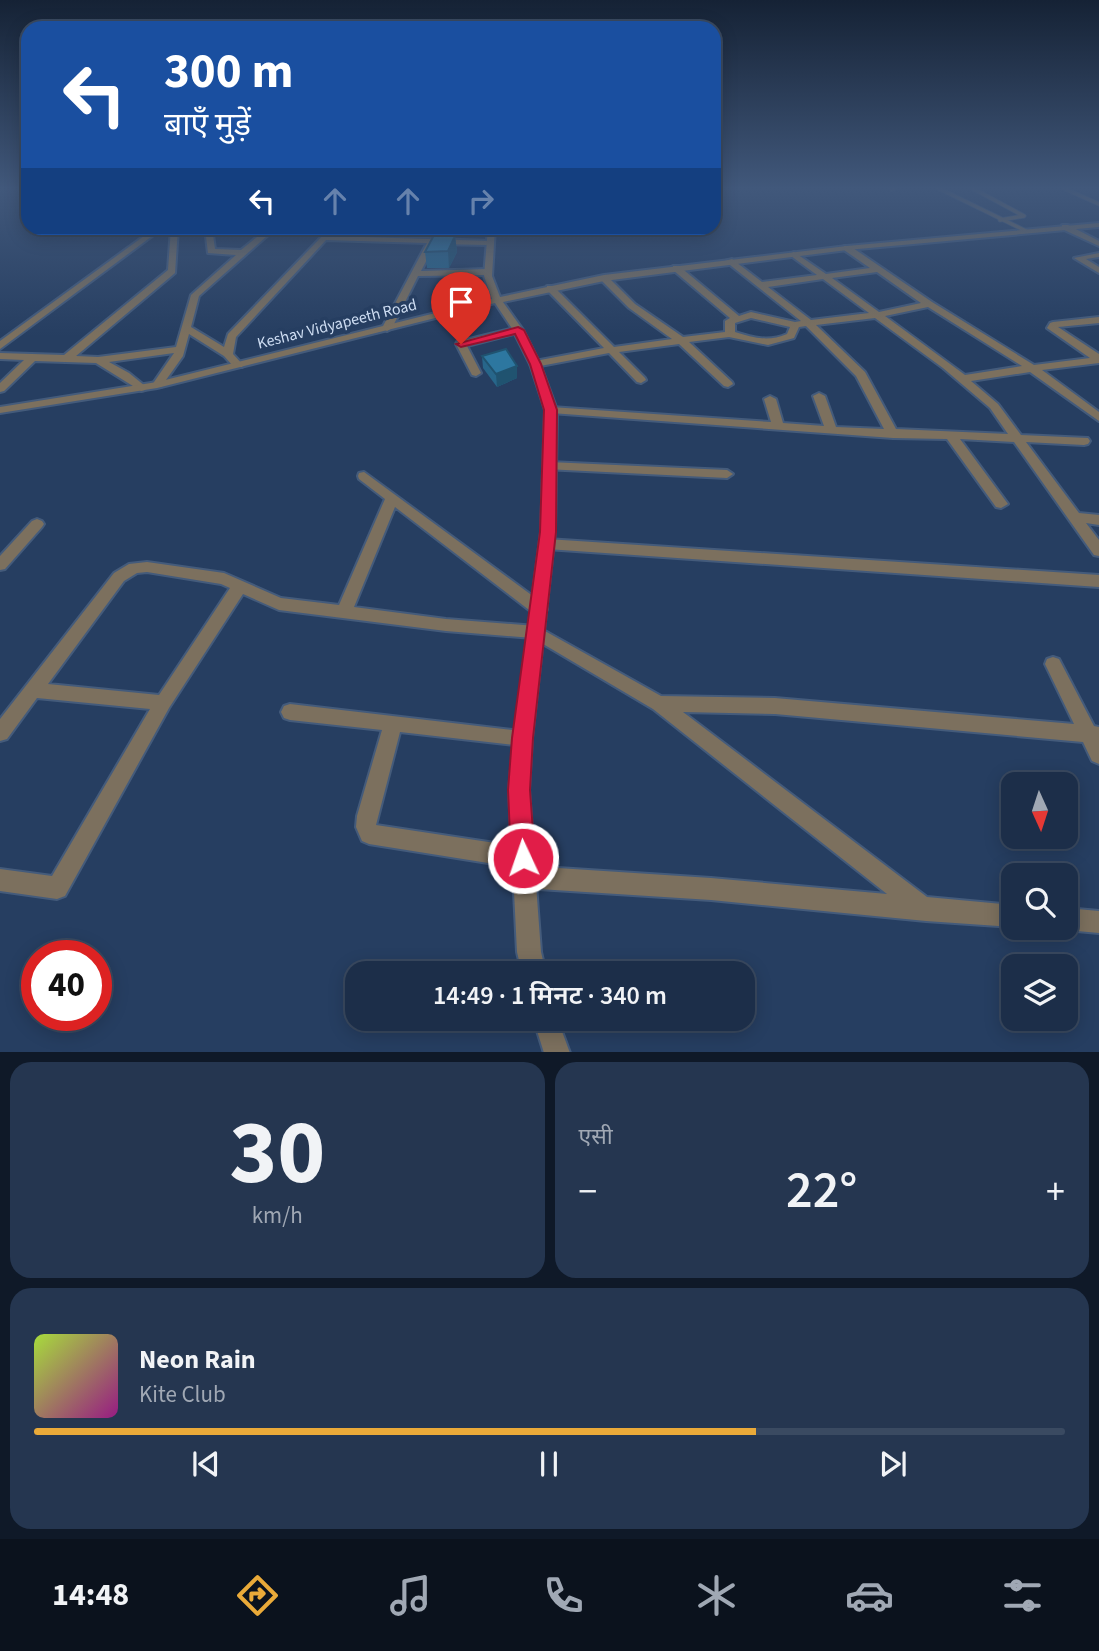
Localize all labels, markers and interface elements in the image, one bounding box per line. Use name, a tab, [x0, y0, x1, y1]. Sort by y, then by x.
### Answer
text: 300 m	[164, 37, 293, 107]
icon: left	[49, 49, 140, 140]
text: बाएँ मुड़ें	[164, 102, 251, 148]
icon: left	[243, 182, 281, 220]
icon: ahead	[316, 182, 354, 220]
icon: ahead	[389, 182, 427, 220]
icon: right	[462, 182, 500, 220]
pin	[431, 272, 491, 344]
icon: arrive	[442, 283, 480, 321]
street label: Keshav Vidyapeeth Road	[255, 294, 419, 354]
north arrow	[1001, 772, 1078, 849]
map controls	[1001, 772, 1078, 1031]
position arrow	[486, 821, 560, 895]
button: search	[1001, 863, 1078, 940]
speed limit sign: 40	[21, 940, 112, 1031]
button: layers	[1001, 954, 1078, 1031]
text: 14:49 · 1 मिनट · 340 m	[433, 977, 667, 1014]
text: 30	[229, 1089, 325, 1218]
text: एसी	[579, 1120, 613, 1153]
text: 22°	[786, 1154, 857, 1228]
text: −	[579, 1165, 597, 1219]
text: +	[1046, 1165, 1065, 1219]
text: km/h	[252, 1199, 303, 1232]
text: Neon Rain	[139, 1341, 256, 1378]
text: Kite Club	[139, 1378, 226, 1411]
icon: previous	[187, 1445, 225, 1483]
icon: pause	[530, 1445, 568, 1483]
icon: next	[874, 1445, 912, 1483]
icon: directions	[233, 1571, 282, 1620]
icon: music	[386, 1571, 435, 1620]
icon: phone	[539, 1571, 588, 1620]
icon: climate	[692, 1571, 741, 1620]
icon: car	[845, 1571, 894, 1620]
icon: filters	[998, 1571, 1047, 1620]
text: 14:48	[52, 1572, 129, 1618]

